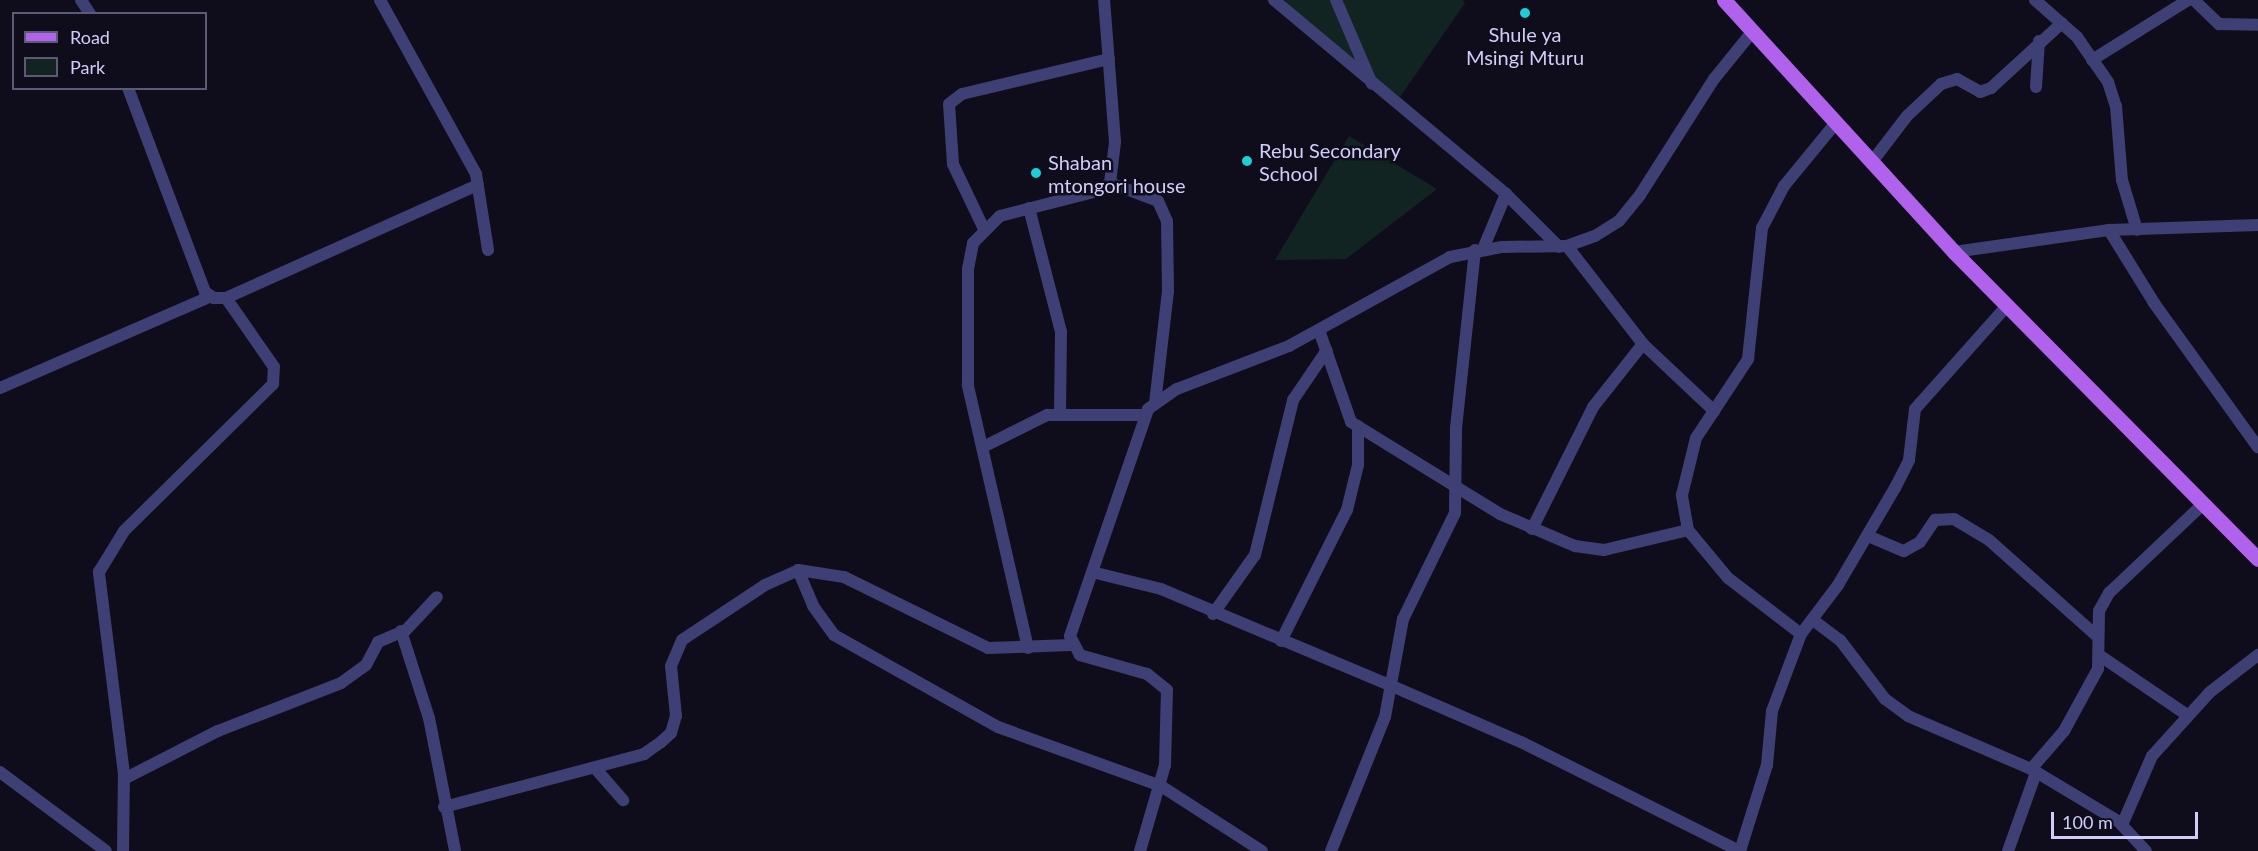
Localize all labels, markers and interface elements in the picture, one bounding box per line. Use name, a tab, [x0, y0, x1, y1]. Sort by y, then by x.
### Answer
marker: Shule ya Msingi Mturu	[1518, 6, 1532, 20]
legend	[12, 12, 207, 90]
place label: Shule ya Msingi Mturu	[1466, 22, 1584, 69]
text: Road	[70, 26, 110, 48]
text: Park	[70, 56, 105, 78]
place label: Rebu Secondary School	[1259, 138, 1401, 185]
place label: Shaban mtongori house	[1048, 150, 1186, 197]
marker: Rebu Secondary School	[1240, 154, 1254, 168]
marker: Shaban mtongori house	[1029, 166, 1043, 180]
scale bar	[2054, 800, 2201, 838]
text: 100 m	[2062, 811, 2113, 833]

